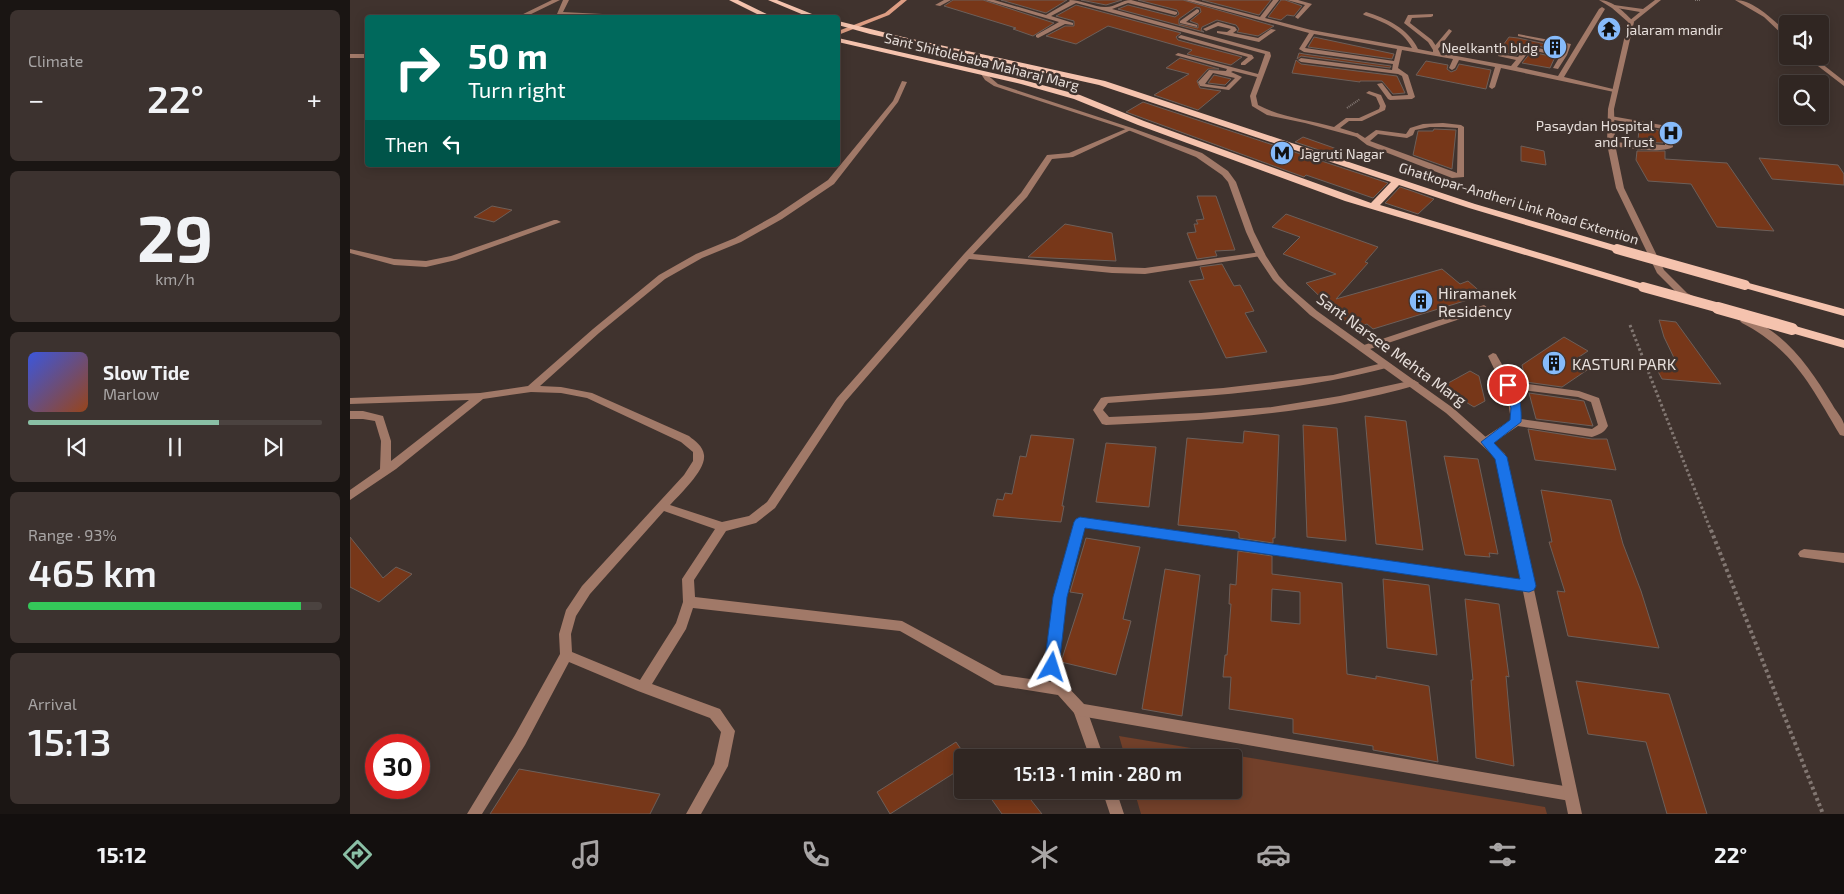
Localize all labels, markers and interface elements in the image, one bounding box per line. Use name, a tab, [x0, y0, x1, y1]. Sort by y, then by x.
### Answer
map controls	[1779, 15, 1829, 125]
button: sound	[1779, 15, 1829, 65]
temple icon: jalaram mandir	[1596, 16, 1622, 42]
place label: jalaram mandir	[1626, 21, 1723, 38]
street label: Sant Shitolebaba Maharaj Marg	[883, 29, 1081, 93]
text: 50 m	[468, 34, 548, 76]
building icon: Neelkanth bldg	[1542, 34, 1568, 60]
icon: right	[385, 35, 450, 100]
place label: Neelkanth bldg	[1441, 39, 1538, 56]
text: Climate	[28, 51, 83, 70]
text: 22°	[147, 75, 204, 121]
button: search	[1779, 75, 1829, 125]
text: Turn right	[468, 76, 566, 102]
text: −	[28, 82, 44, 116]
text: +	[307, 82, 322, 116]
place label: Pasaydan Hospital and Trust	[1536, 117, 1655, 150]
hospital icon: Pasaydan Hospital and Trust	[1658, 120, 1684, 146]
icon: left	[438, 130, 466, 158]
text: Then	[385, 133, 428, 156]
metro station icon: Jagruti Nagar	[1269, 140, 1295, 166]
place label: Jagruti Nagar	[1300, 145, 1385, 162]
street label: Ghatkopar-Andheri Link Road Extention	[1397, 158, 1641, 248]
text: 29	[137, 197, 213, 275]
text: km/h	[155, 269, 195, 288]
place label: Hiramanek Residency	[1438, 283, 1517, 320]
street label: Sant Narsee Mehta Marg	[1313, 288, 1471, 410]
building icon: Hiramanek Residency	[1408, 288, 1434, 314]
building icon: KASTURI PARK	[1541, 350, 1567, 376]
place label: KASTURI PARK	[1572, 354, 1677, 373]
text: Slow Tide	[103, 361, 190, 384]
pin	[1487, 364, 1529, 406]
icon: arrive	[1494, 371, 1522, 399]
text: Marlow	[103, 384, 159, 403]
icon: previous	[63, 433, 91, 461]
icon: pause	[161, 433, 189, 461]
icon: next	[259, 433, 287, 461]
text: Range · 93%	[28, 525, 117, 544]
text: 465 km	[28, 549, 157, 595]
position arrow	[1025, 640, 1077, 692]
text: Arrival	[28, 694, 77, 713]
text: 15:13	[28, 718, 111, 764]
speed limit sign: 30	[365, 734, 430, 799]
text: 15:13 · 1 min · 280 m	[1014, 762, 1182, 785]
icon: directions	[340, 837, 375, 872]
icon: music	[569, 837, 604, 872]
icon: phone	[798, 837, 833, 872]
icon: climate	[1027, 837, 1062, 872]
icon: car	[1256, 837, 1291, 872]
icon: filters	[1485, 837, 1520, 872]
text: 15:12	[97, 841, 147, 867]
text: 22°	[1714, 841, 1747, 867]

